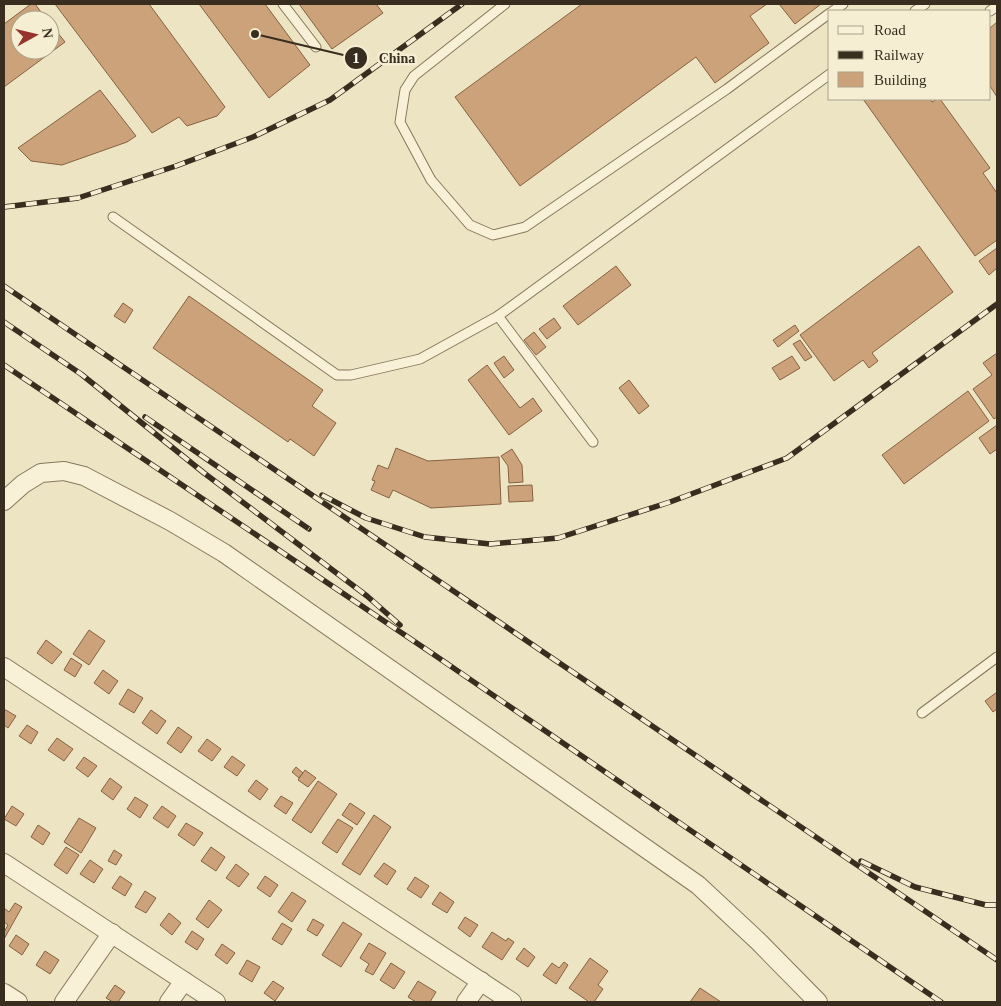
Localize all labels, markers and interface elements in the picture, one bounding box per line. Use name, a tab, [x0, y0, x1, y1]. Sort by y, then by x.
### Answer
north arrow	[10, 10, 60, 60]
legend	[828, 10, 991, 100]
text: Road	[874, 22, 906, 38]
text: N	[39, 27, 56, 39]
callout: China	[344, 43, 425, 72]
text: Railway	[874, 47, 924, 63]
text: 1	[352, 50, 360, 66]
text: China	[379, 51, 415, 66]
text: Building	[874, 72, 927, 88]

